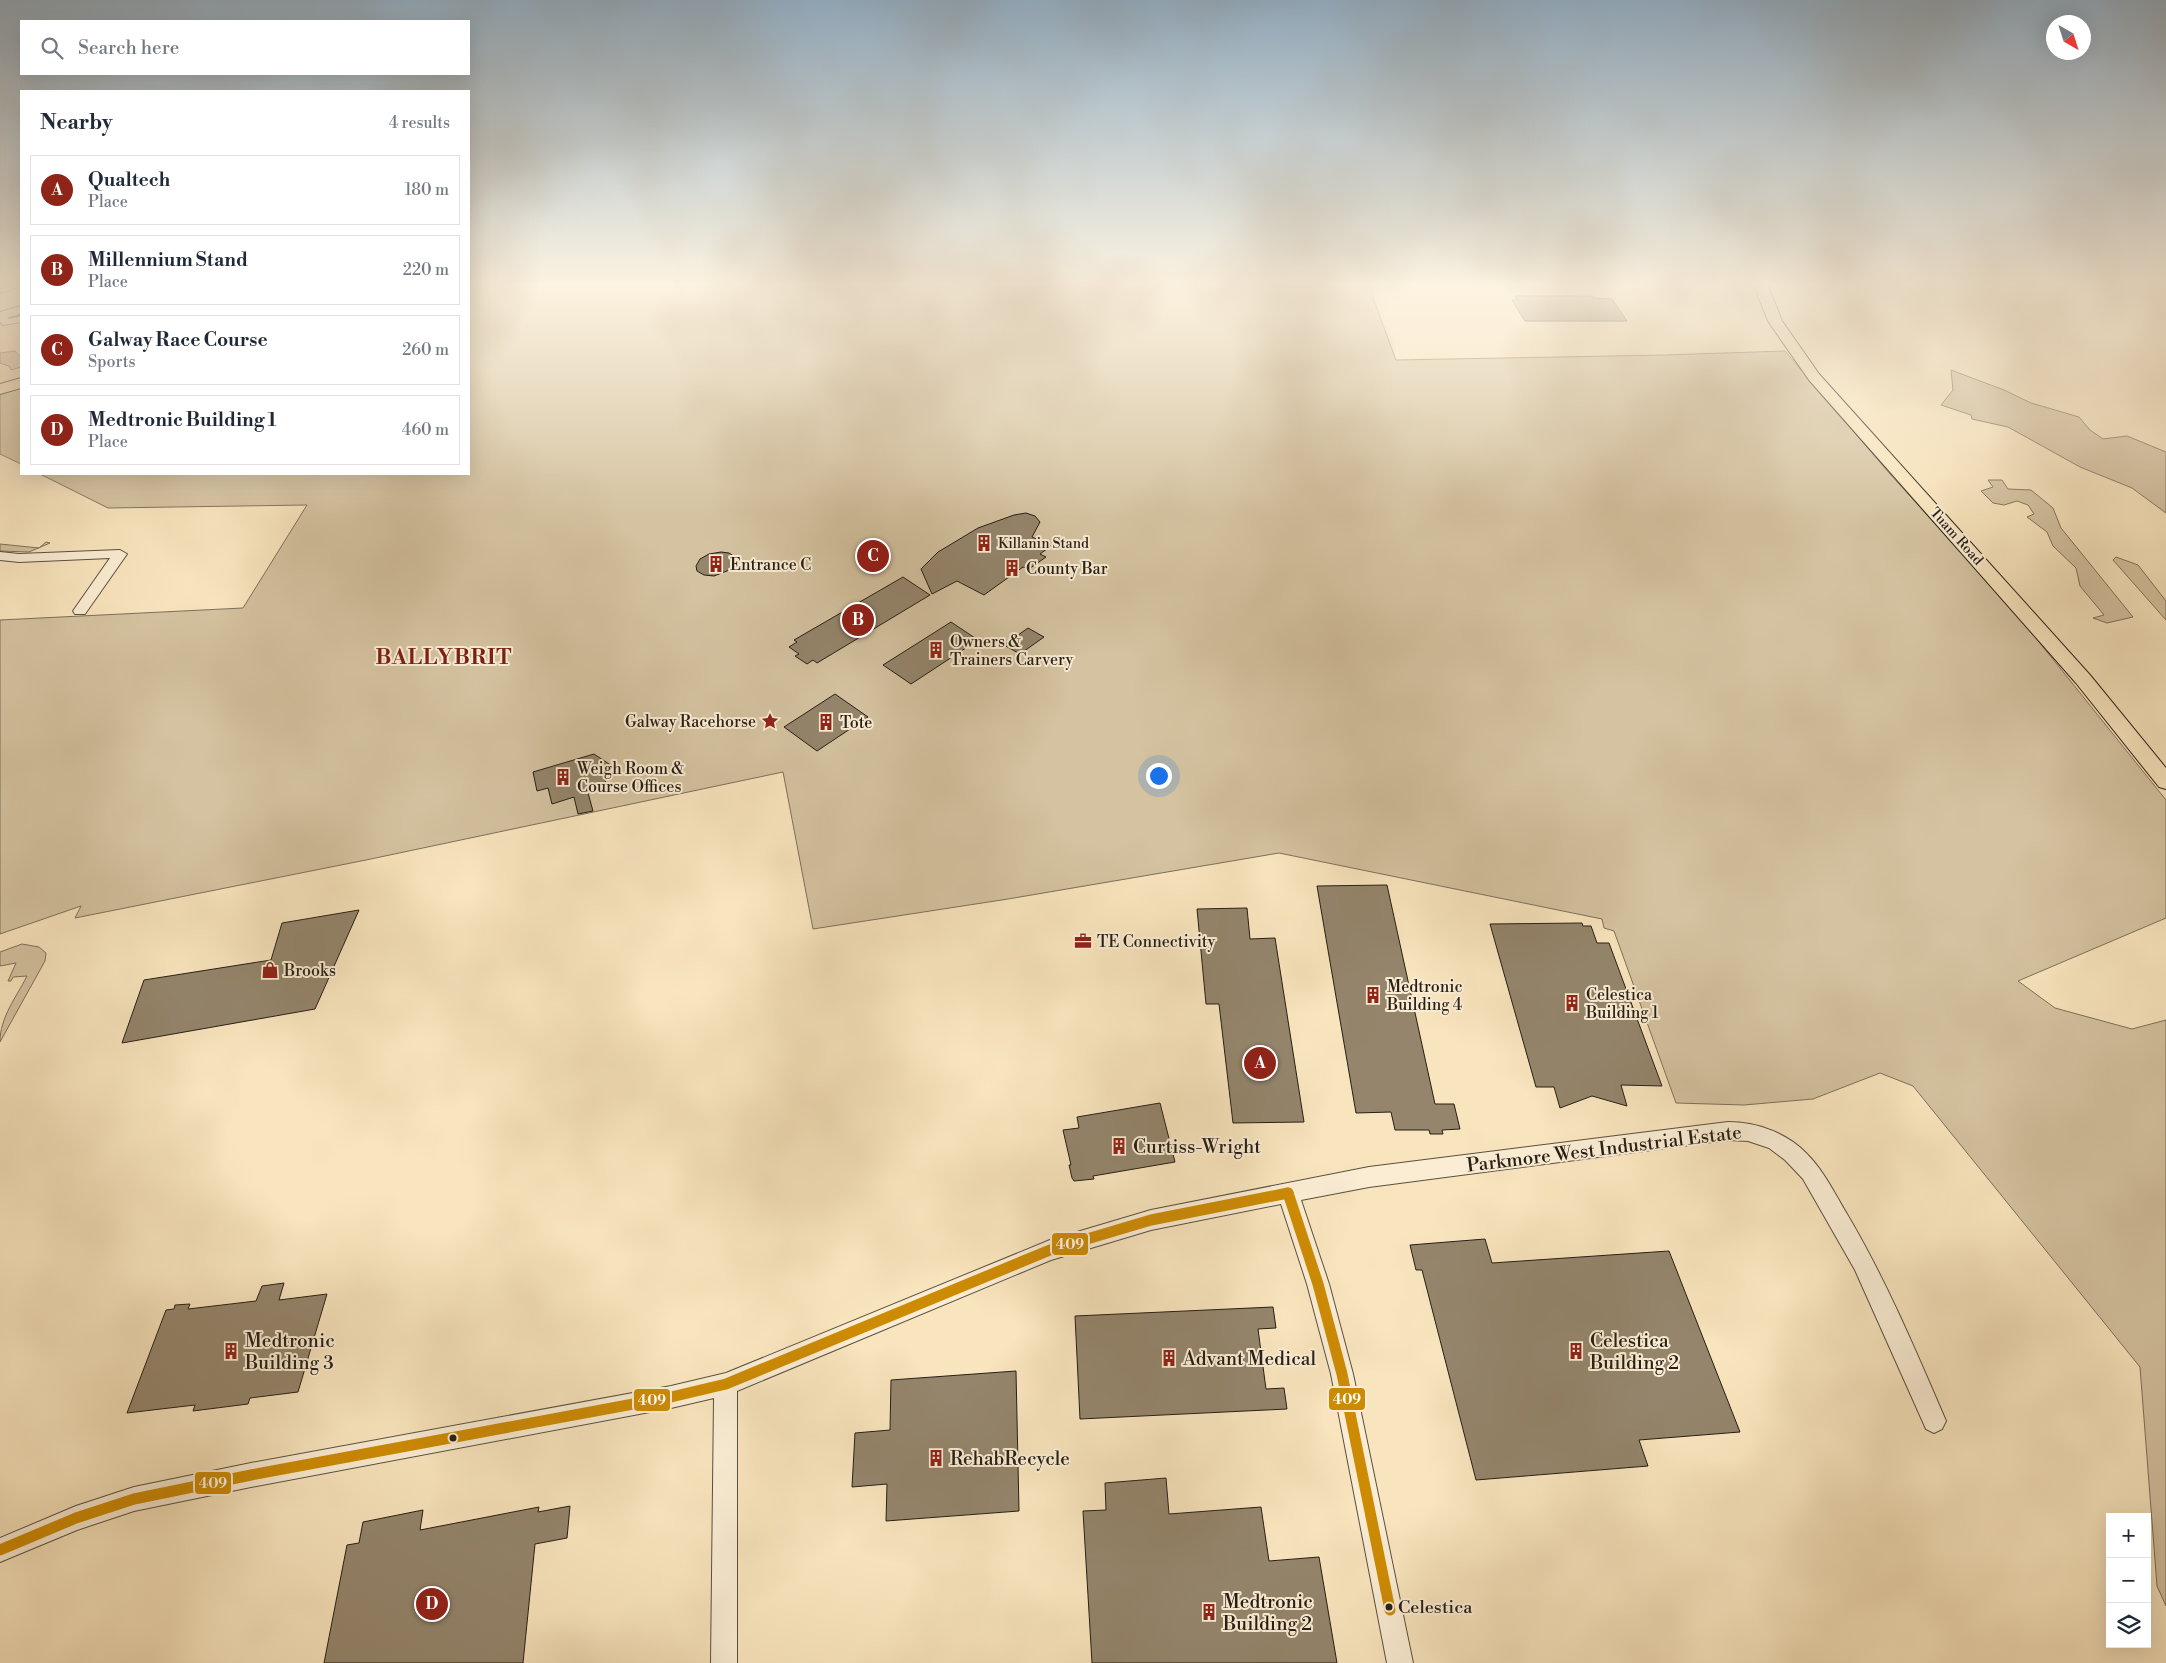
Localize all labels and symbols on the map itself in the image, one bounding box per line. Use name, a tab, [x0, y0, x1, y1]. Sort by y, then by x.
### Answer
north arrow	[2046, 15, 2091, 60]
street label: Tuam Road	[1926, 504, 1987, 569]
building icon: Killanin Stand	[974, 533, 994, 553]
place label: Killanin Stand	[998, 535, 1089, 553]
pin: C	[857, 537, 889, 575]
building icon: Entrance C	[706, 554, 726, 574]
place label: Entrance C	[730, 555, 811, 575]
building icon: County Bar	[1002, 558, 1022, 578]
place label: County Bar	[1026, 559, 1108, 579]
pin: B	[842, 601, 874, 639]
place label: Owners & Trainers Carvery	[950, 632, 1074, 670]
building icon: Owners & Trainers Carvery	[926, 640, 946, 660]
district label: BALLYBRIT	[375, 645, 513, 671]
place icon: Galway Racehorse	[760, 711, 780, 731]
place label: Galway Racehorse	[625, 712, 756, 732]
building icon: Tote	[816, 712, 836, 732]
place label: Tote	[840, 713, 872, 733]
place label: Weigh Room & Course Offices	[576, 759, 684, 797]
your location	[1146, 763, 1172, 789]
building icon: Weigh Room & Course Offices	[553, 767, 573, 787]
office icon: TE Connectivity	[1073, 931, 1093, 951]
place label: TE Connectivity	[1097, 932, 1216, 952]
shop icon: Brooks	[260, 960, 280, 980]
place label: Brooks	[283, 961, 336, 981]
place label: Medtronic Building 4	[1386, 977, 1463, 1015]
building icon: Medtronic Building 4	[1363, 985, 1383, 1005]
place label: Celestica Building 1	[1585, 985, 1659, 1023]
building icon: Celestica Building 1	[1562, 993, 1582, 1013]
pin: A	[1244, 1044, 1276, 1082]
street label: Parkmore West Industrial Estate	[1465, 1120, 1743, 1178]
place label: Curtiss-Wright	[1133, 1135, 1261, 1159]
building icon: Curtiss-Wright	[1109, 1136, 1129, 1156]
line badge: 409	[1051, 1232, 1089, 1256]
text: 409	[1056, 1236, 1084, 1254]
place label: Medtronic Building 3	[244, 1329, 335, 1375]
place label: Celestica Building 2	[1589, 1329, 1679, 1375]
building icon: Medtronic Building 3	[221, 1341, 241, 1361]
building icon: Celestica Building 2	[1566, 1341, 1586, 1361]
place label: Advant Medical	[1182, 1347, 1316, 1371]
building icon: Advant Medical	[1159, 1348, 1179, 1368]
line badge: 409	[1328, 1387, 1366, 1411]
line badge: 409	[633, 1388, 671, 1412]
text: 409	[1333, 1391, 1361, 1409]
text: 409	[638, 1392, 666, 1410]
unlabelled marker	[448, 1433, 458, 1443]
place label: RehabRecycle	[950, 1447, 1070, 1471]
building icon: RehabRecycle	[926, 1448, 946, 1468]
line badge: 409	[194, 1471, 232, 1495]
text: 409	[199, 1475, 227, 1493]
pin: D	[416, 1585, 448, 1623]
place label: Medtronic Building 2	[1222, 1590, 1313, 1636]
place label: Celestica	[1398, 1596, 1473, 1619]
building icon: Medtronic Building 2	[1199, 1602, 1219, 1622]
marker: Celestica	[1384, 1602, 1394, 1612]

